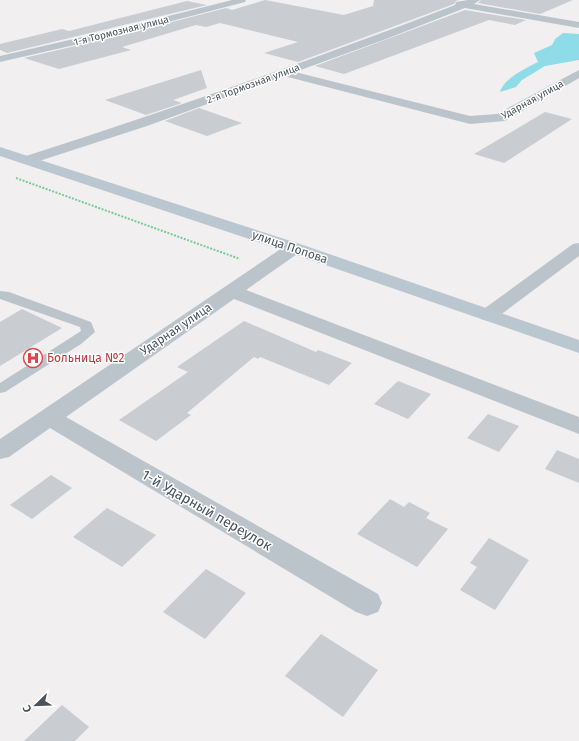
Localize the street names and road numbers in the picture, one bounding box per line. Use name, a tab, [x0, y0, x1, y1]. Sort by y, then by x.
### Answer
street label: 1-я Тормозная улица	[73, 13, 170, 49]
street label: 2-я Тормозная улица	[205, 62, 301, 106]
street label: Ударная улица	[499, 78, 566, 122]
street label: улица Попова	[250, 228, 330, 266]
street label: Ударная улица	[138, 300, 214, 358]
street label: 1-й Ударный переулок	[139, 466, 275, 555]

